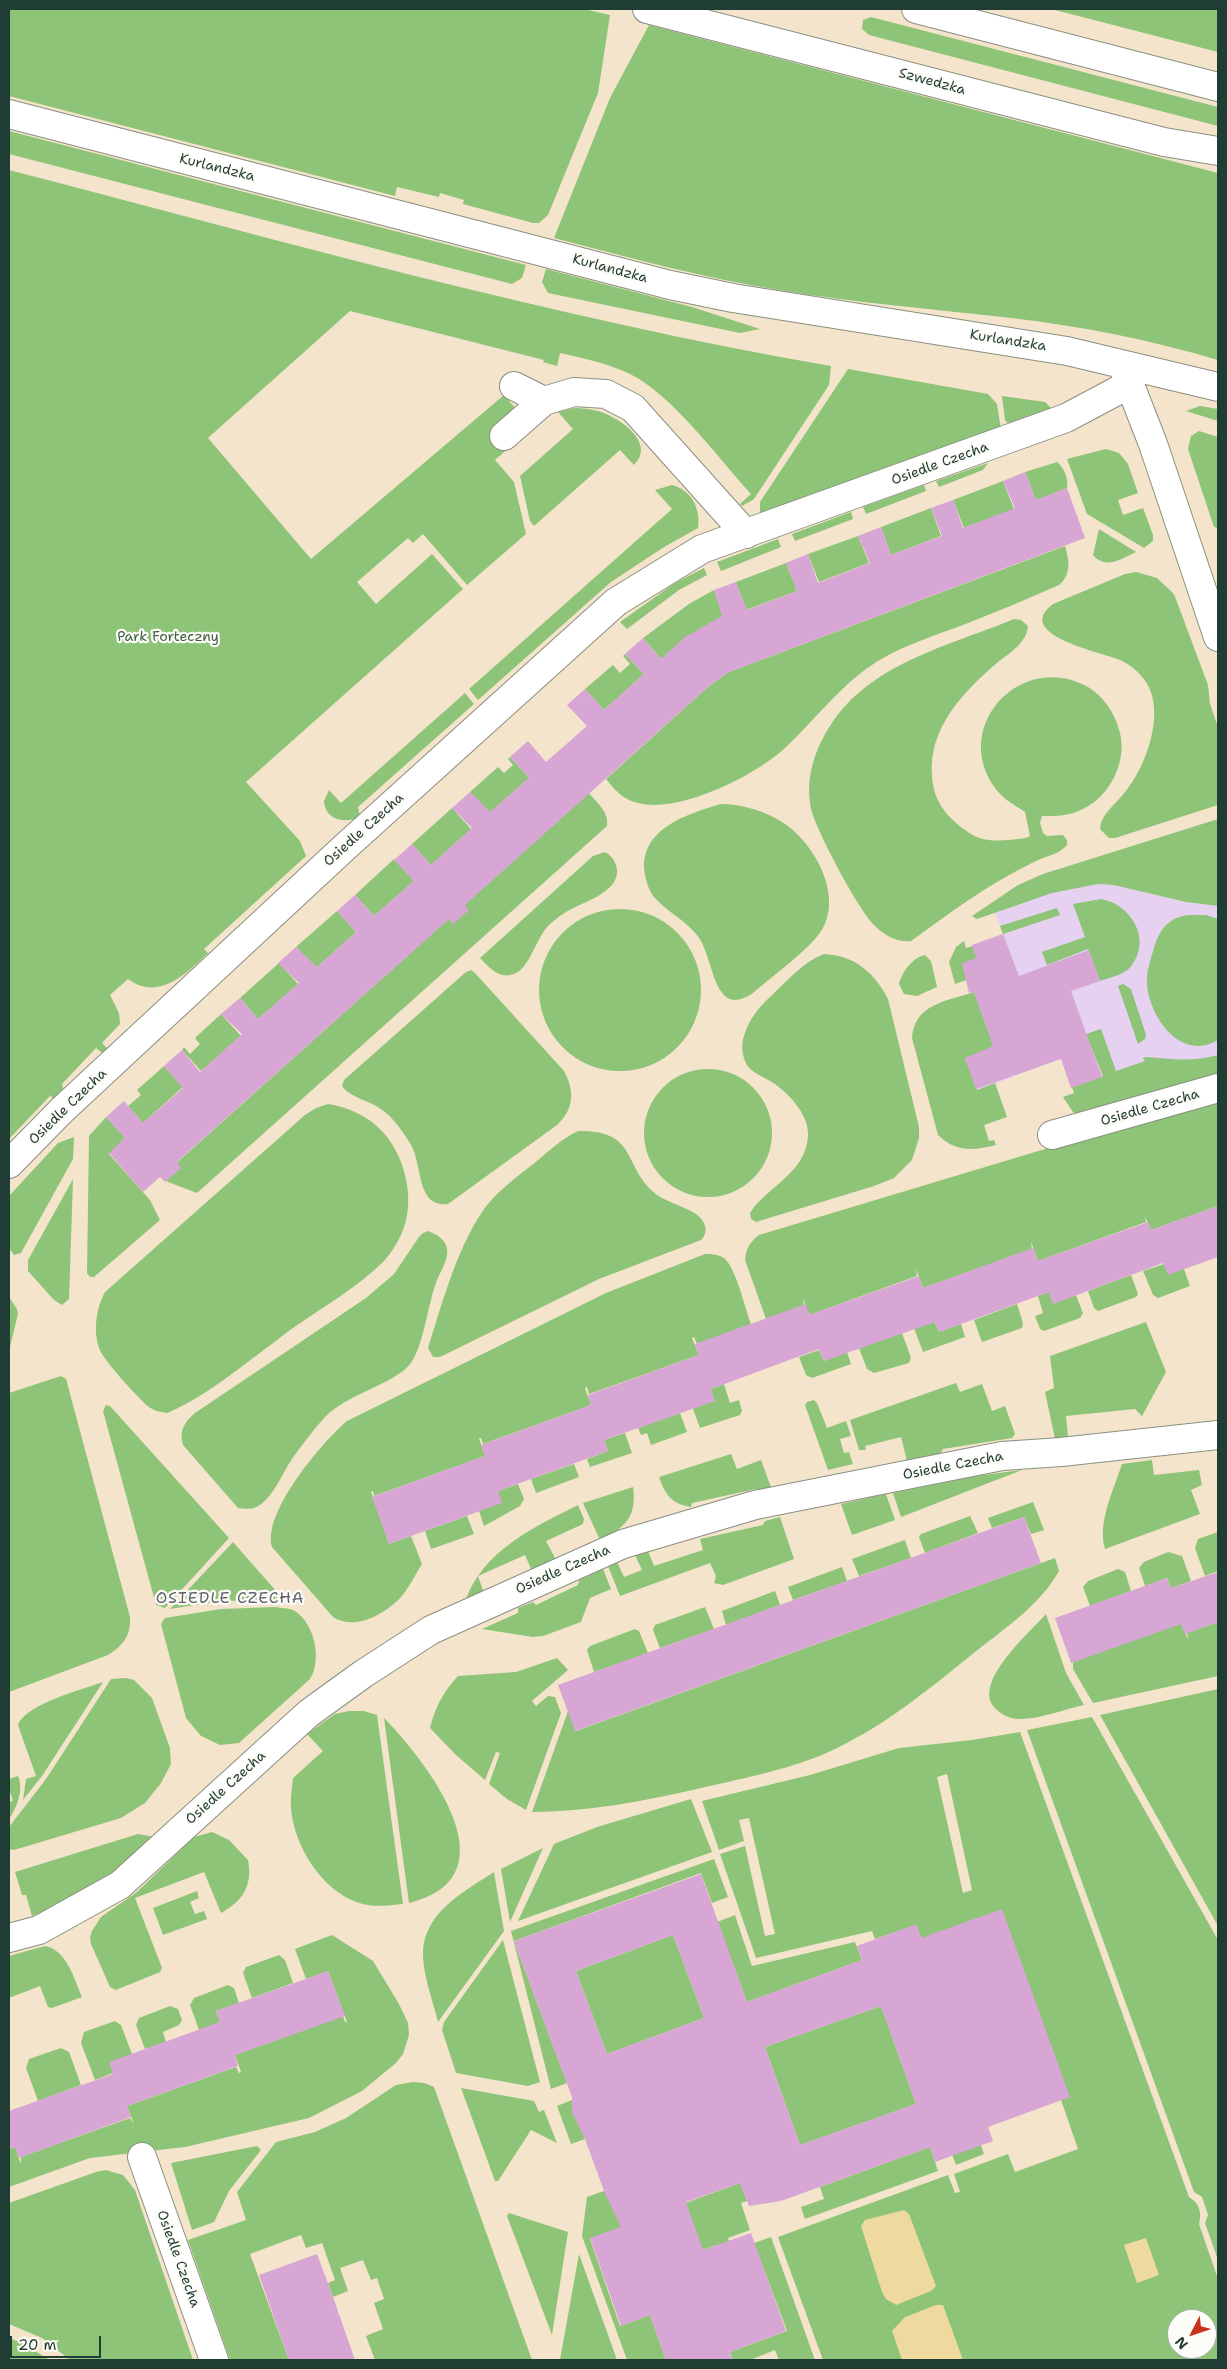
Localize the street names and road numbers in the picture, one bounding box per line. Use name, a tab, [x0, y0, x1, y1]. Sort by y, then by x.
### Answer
street label: Szwedzka	[897, 65, 967, 99]
street label: Kurlandzka	[178, 151, 256, 185]
street label: Kurlandzka	[571, 251, 649, 287]
street label: Kurlandzka	[969, 327, 1047, 355]
street label: Osiedle Czecha	[889, 439, 991, 489]
street label: Osiedle Czecha	[321, 790, 407, 870]
street label: Osiedle Czecha	[26, 1066, 110, 1148]
street label: Osiedle Czecha	[1099, 1086, 1201, 1130]
street label: Osiedle Czecha	[901, 1448, 1005, 1484]
street label: Osiedle Czecha	[513, 1542, 613, 1598]
street label: Osiedle Czecha	[183, 1748, 269, 1828]
street label: Osiedle Czecha	[153, 2208, 203, 2310]

